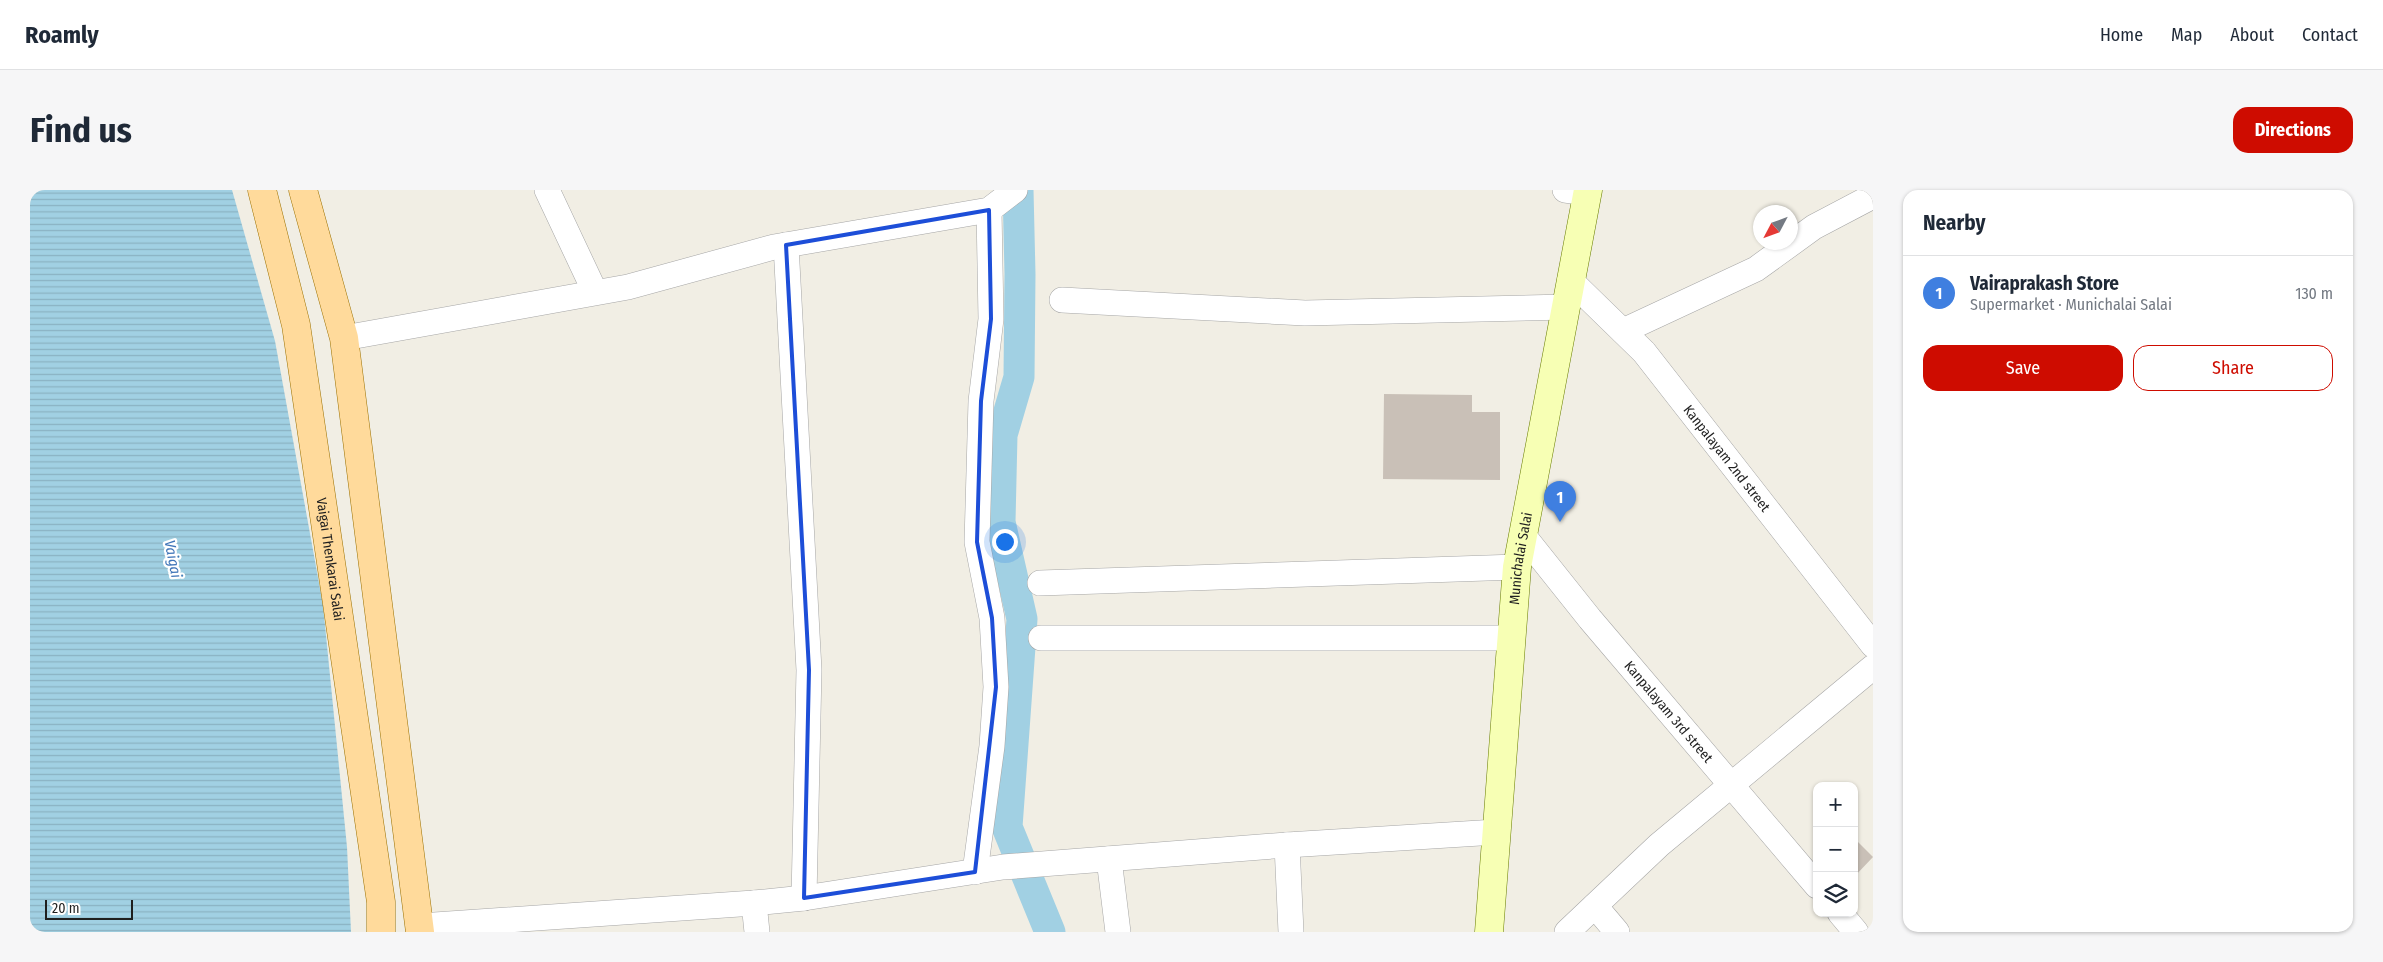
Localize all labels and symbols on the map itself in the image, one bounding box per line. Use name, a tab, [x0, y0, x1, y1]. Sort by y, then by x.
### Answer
north arrow	[1753, 205, 1798, 250]
street label: Kanpalayam 2nd street	[1680, 401, 1774, 515]
pin: 1	[1544, 481, 1576, 522]
street label: Vaigai Thenkarai Salai	[313, 497, 348, 622]
street label: Munichalai Salai	[1506, 511, 1536, 605]
your location	[992, 529, 1018, 555]
water label: Vaigai	[161, 539, 186, 580]
street label: Kanpalayam 3rd street	[1621, 657, 1717, 766]
scale bar	[45, 897, 132, 920]

